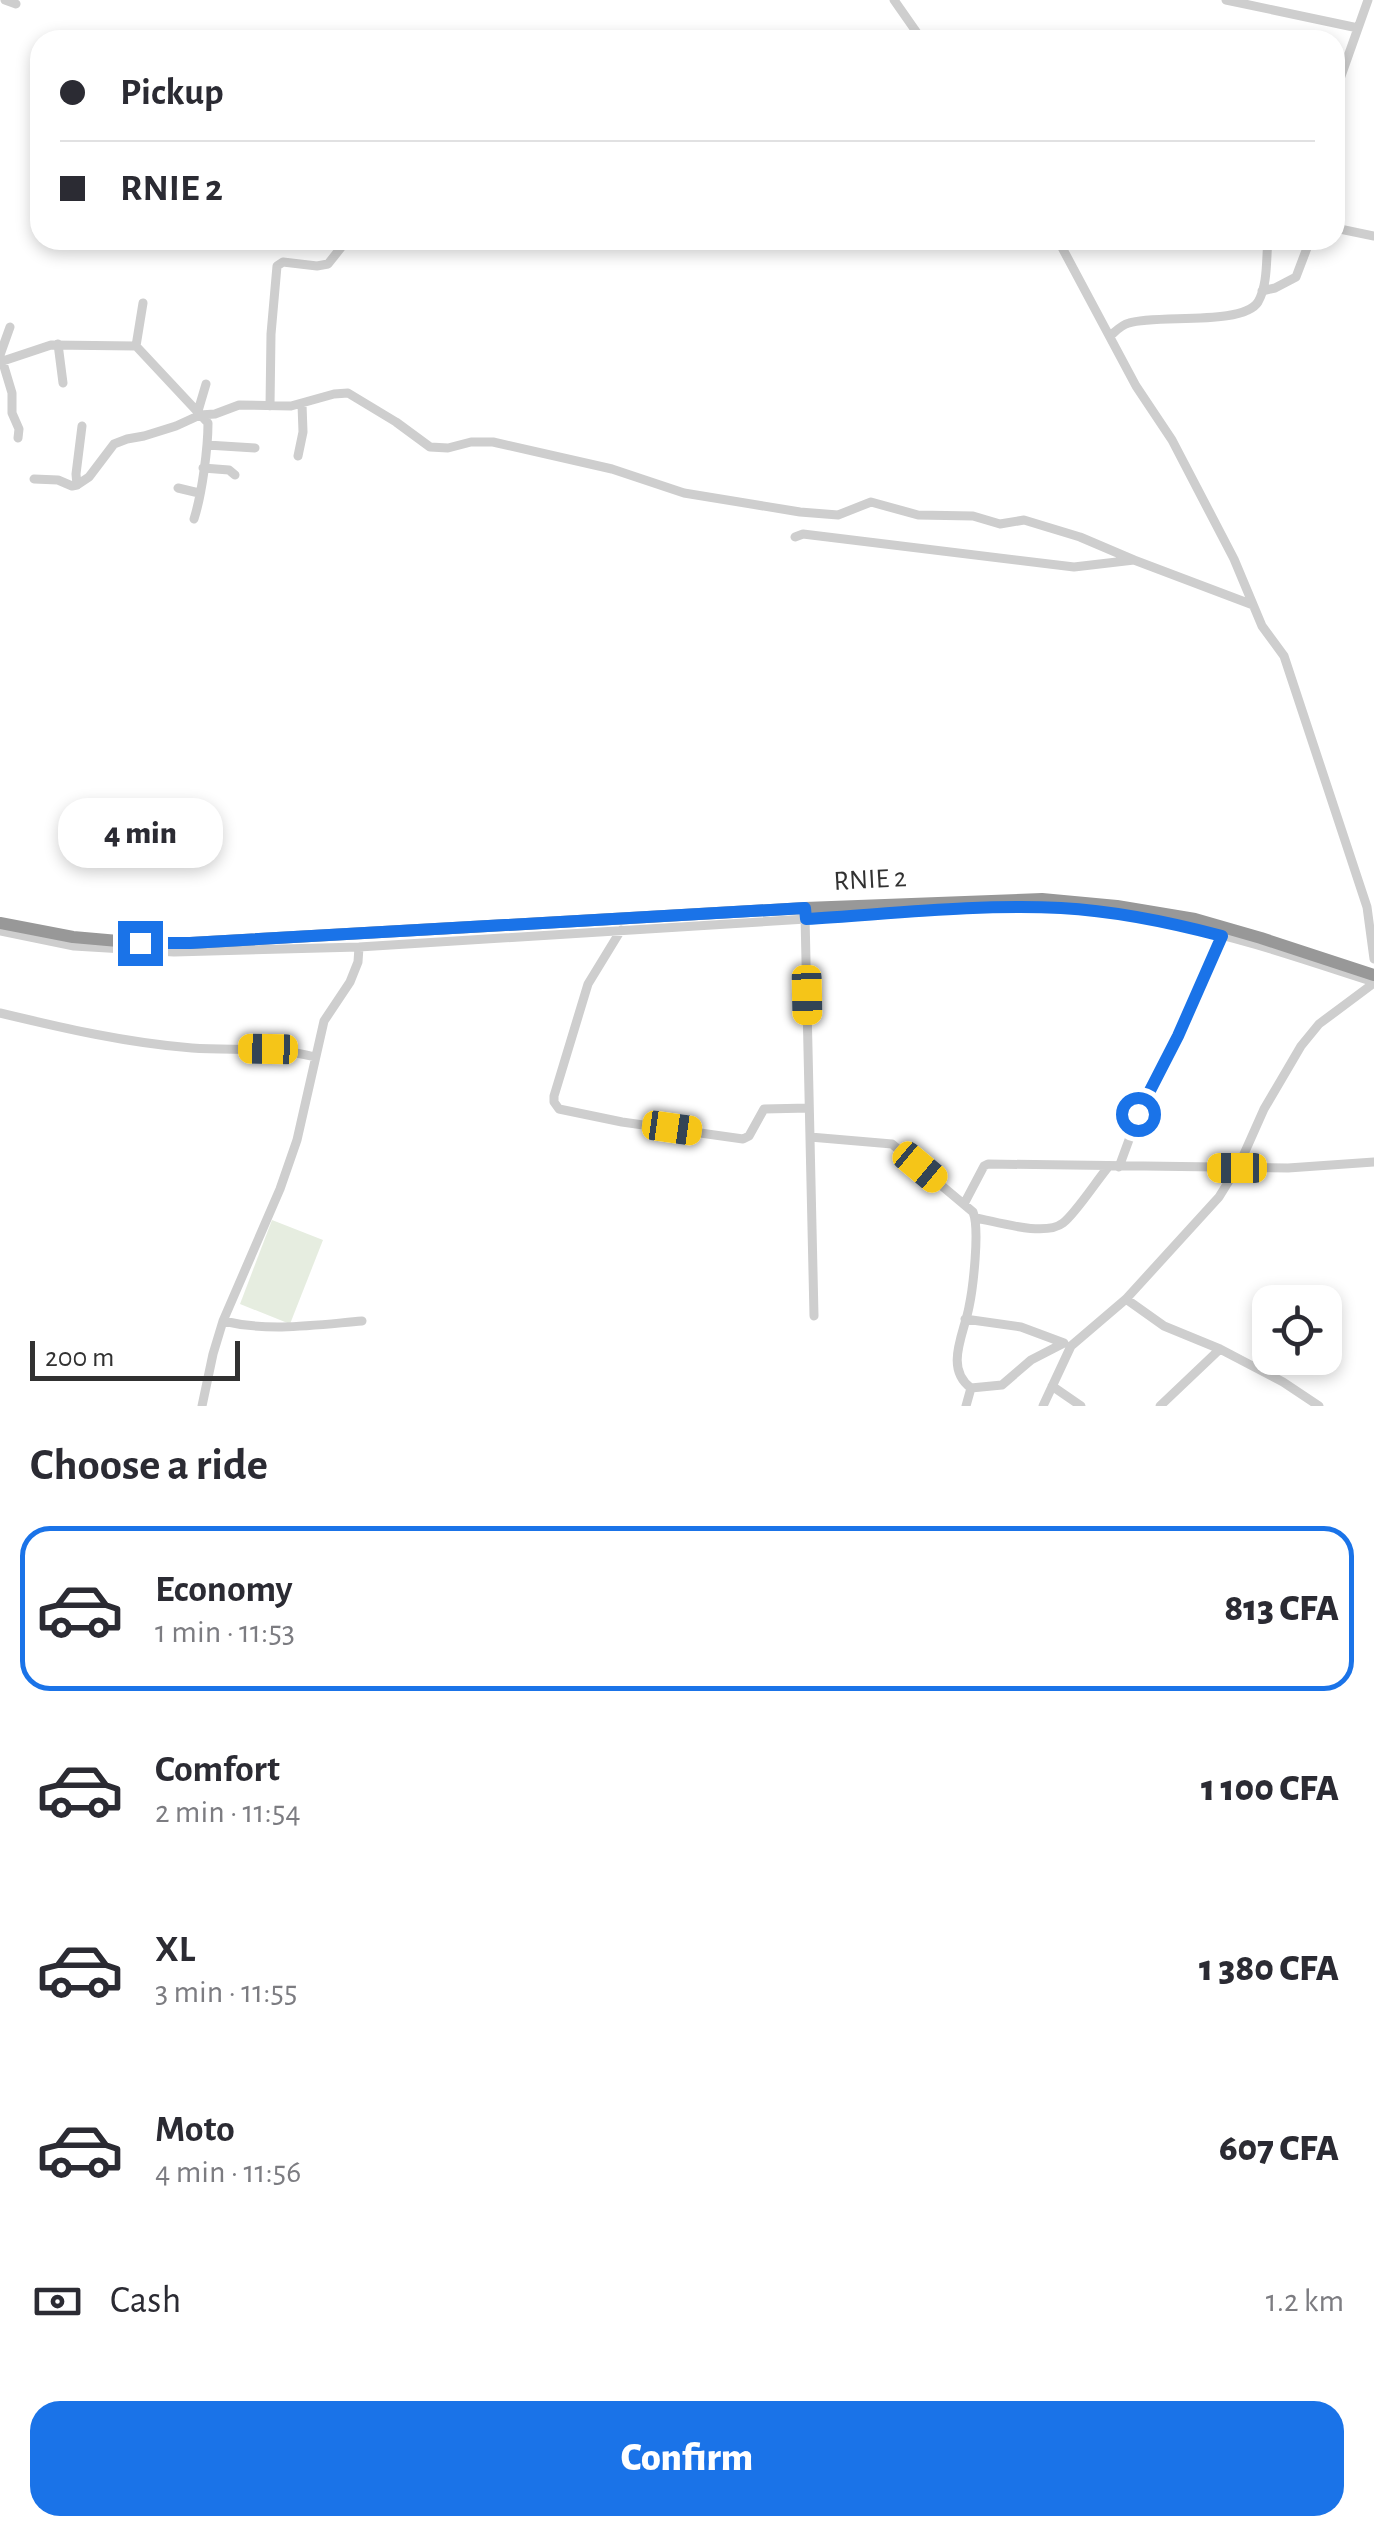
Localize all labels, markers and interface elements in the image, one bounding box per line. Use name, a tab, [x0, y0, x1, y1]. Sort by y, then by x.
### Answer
text: Pickup	[120, 74, 224, 112]
text: RNIE 2	[120, 170, 223, 208]
callout: 4 min	[58, 798, 222, 868]
text: 4 min	[104, 817, 177, 849]
street label: RNIE 2	[833, 864, 907, 896]
route end	[118, 921, 163, 966]
car	[791, 965, 823, 1025]
car	[238, 1033, 298, 1065]
route start	[1116, 1092, 1161, 1137]
car	[640, 1109, 704, 1147]
car	[887, 1136, 953, 1198]
car	[1207, 1153, 1267, 1183]
map controls	[1252, 1285, 1342, 1375]
button: locate	[1252, 1285, 1342, 1375]
scale bar	[30, 1336, 240, 1380]
text: 200 m	[45, 1344, 114, 1372]
text: Choose a ride	[30, 1443, 268, 1488]
icon: car	[35, 1564, 125, 1654]
text: Economy	[155, 1571, 293, 1609]
text: 813 CFA	[1224, 1590, 1339, 1628]
text: 1 min · 11:53	[155, 1616, 295, 1648]
icon: car	[35, 1744, 125, 1834]
text: Comfort	[155, 1751, 280, 1789]
text: 1 100 CFA	[1201, 1770, 1339, 1808]
text: 2 min · 11:54	[155, 1796, 301, 1828]
icon: car	[35, 1924, 125, 2014]
text: XL	[155, 1931, 195, 1969]
text: 1 380 CFA	[1199, 1950, 1339, 1988]
text: 3 min · 11:55	[155, 1976, 297, 2008]
icon: car	[35, 2104, 125, 2194]
text: Moto	[155, 2111, 235, 2149]
text: 607 CFA	[1219, 2130, 1339, 2168]
text: 4 min · 11:56	[155, 2156, 301, 2188]
icon: cash	[30, 2274, 85, 2329]
text: Cash	[110, 2282, 181, 2320]
text: 1.2 km	[1266, 2285, 1344, 2317]
button: Confirm	[30, 2401, 1344, 2516]

